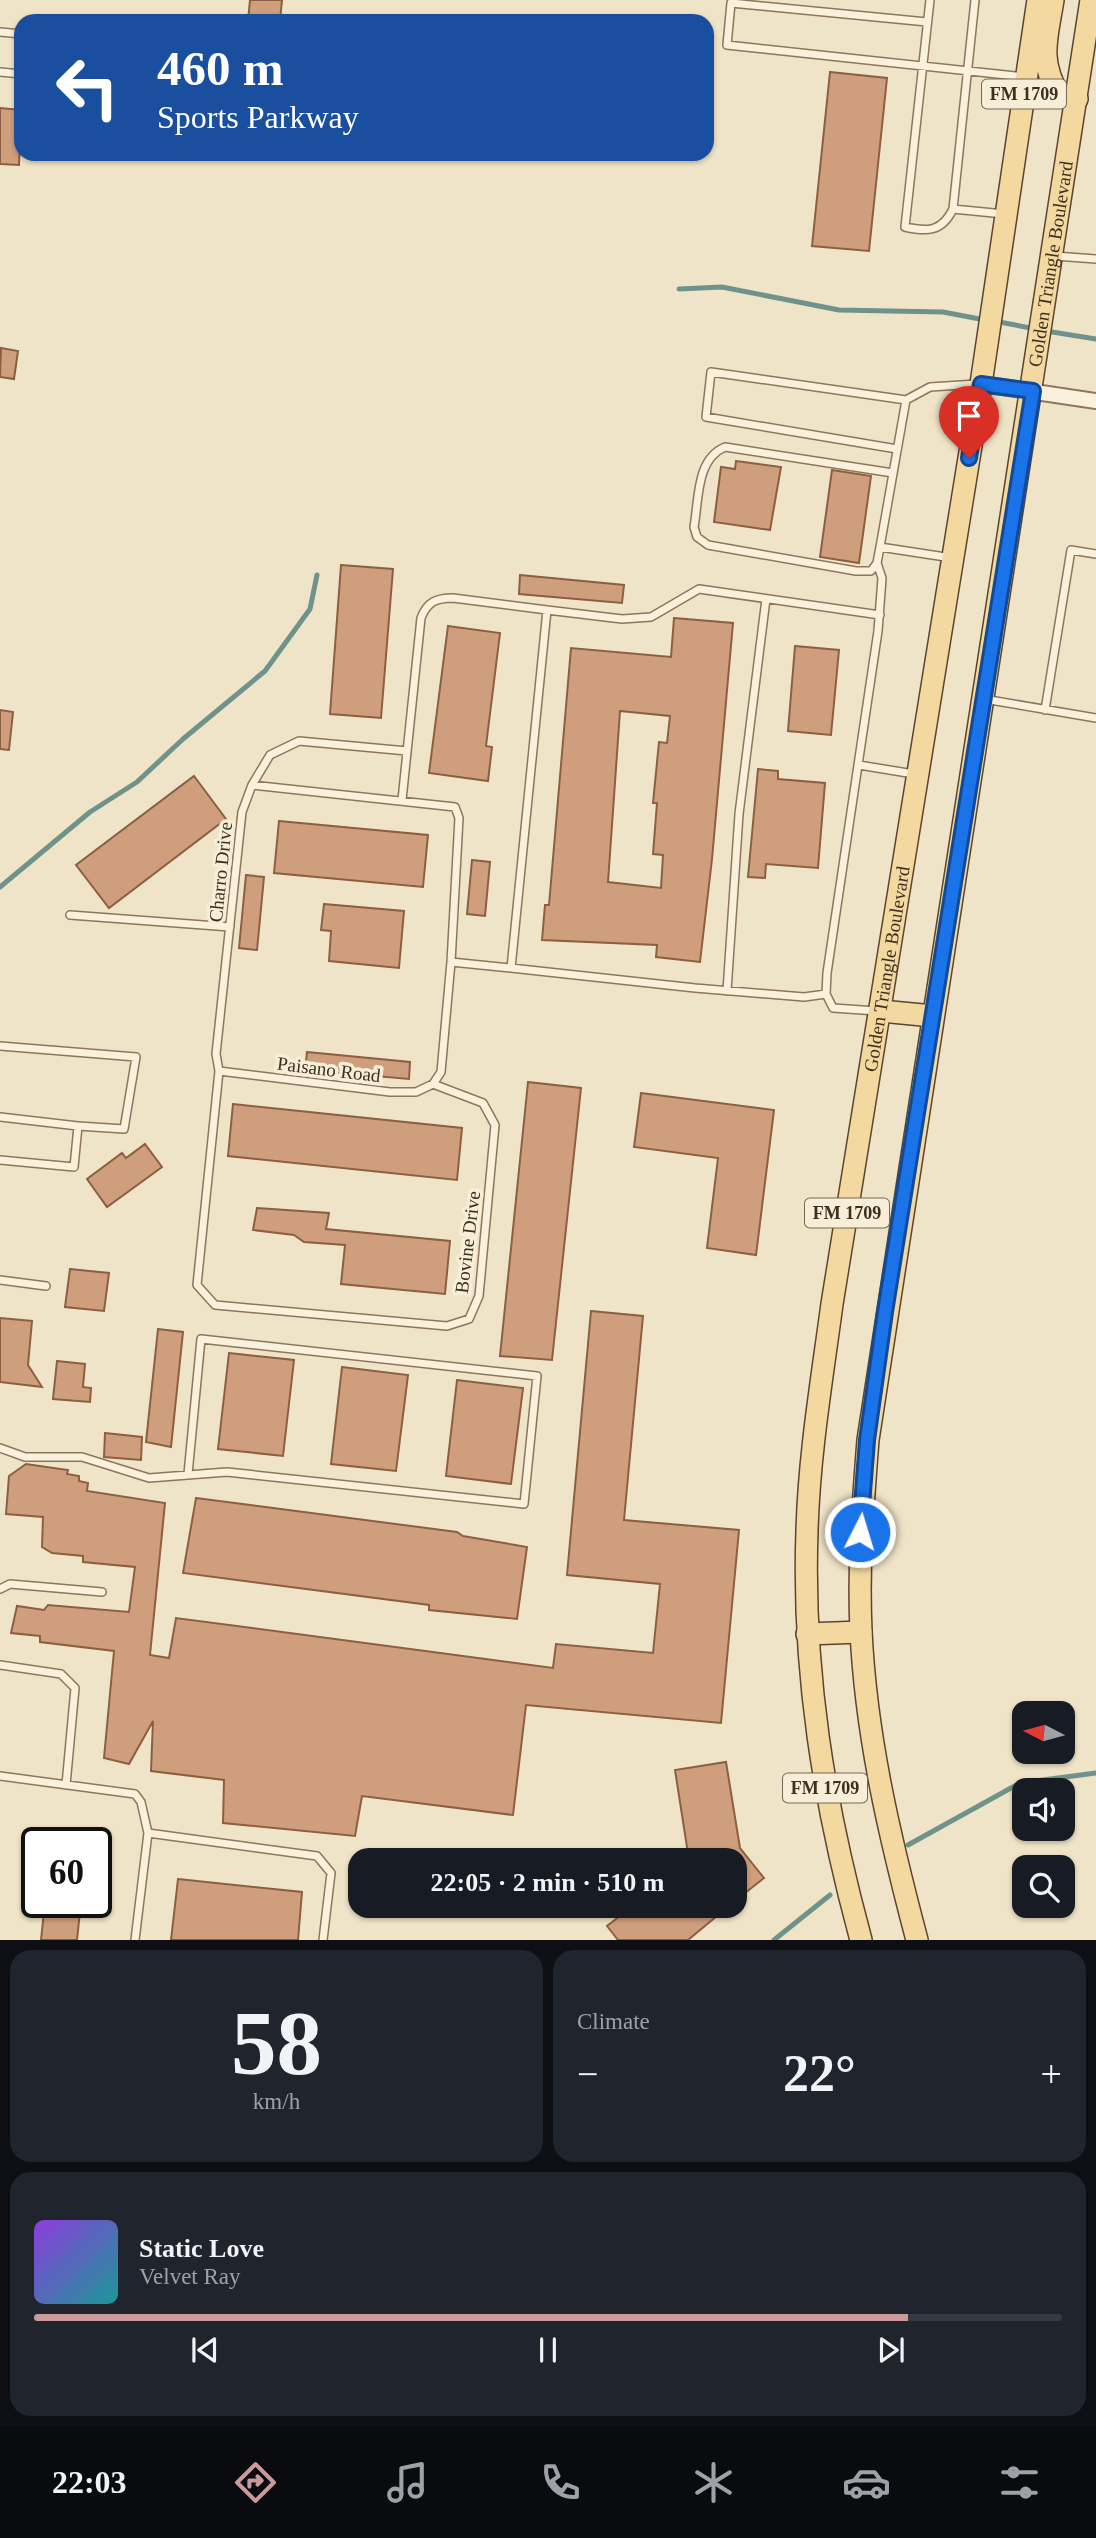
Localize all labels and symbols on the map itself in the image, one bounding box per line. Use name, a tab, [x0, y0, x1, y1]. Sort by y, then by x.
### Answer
road number: FM 1709	[982, 80, 1066, 108]
street label: Golden Triangle Boulevard	[1024, 159, 1077, 368]
pin	[939, 386, 999, 458]
street label: Charro Drive	[205, 821, 236, 923]
street label: Golden Triangle Boulevard	[860, 864, 914, 1073]
street label: Paisano Road	[276, 1053, 382, 1086]
street label: Bovine Drive	[451, 1190, 484, 1294]
road number: FM 1709	[805, 1198, 889, 1228]
position arrow	[823, 1495, 897, 1569]
north arrow	[1012, 1701, 1074, 1764]
road number: FM 1709	[783, 1773, 867, 1802]
speed limit sign: 60	[21, 1827, 112, 1918]

